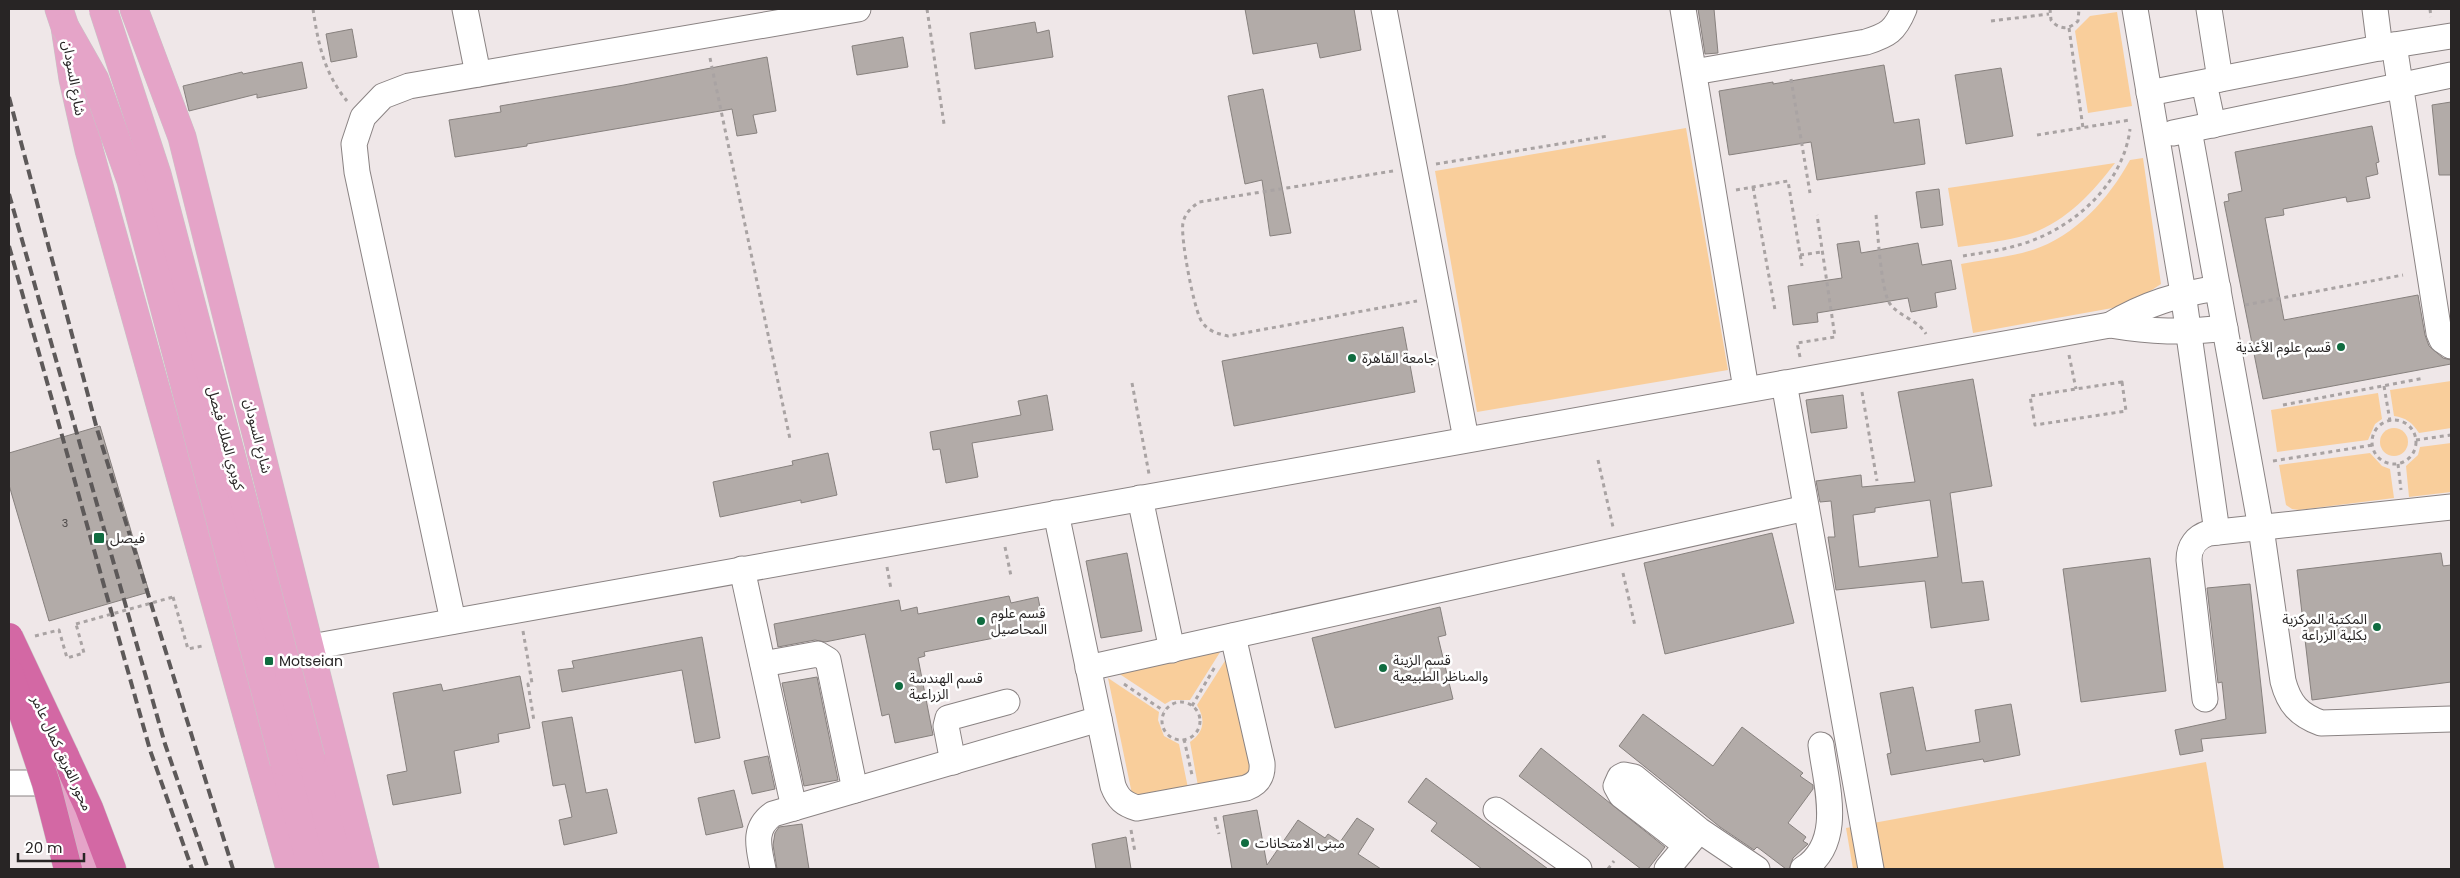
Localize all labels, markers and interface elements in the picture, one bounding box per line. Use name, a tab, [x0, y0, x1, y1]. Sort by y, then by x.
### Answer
street label: شارع السودان	[57, 39, 90, 117]
place label: قسم علوم الأغذية	[2236, 337, 2331, 358]
marker: قسم علوم الأغذية	[2335, 341, 2347, 353]
place label: جامعة القاهرة	[1362, 348, 1436, 368]
marker: جامعة القاهرة	[1346, 352, 1358, 364]
street label: كوبري الملك فيصل	[201, 384, 250, 493]
street label: شارع السودان	[238, 397, 277, 476]
house number: 3	[62, 515, 68, 531]
place label: فيصل	[110, 528, 145, 548]
marker: فيصل	[92, 531, 106, 545]
place label: قسم علوم المحاصيل	[991, 603, 1047, 639]
place label: المكتبة المركزية بكلية الزراعة	[2282, 609, 2367, 645]
marker: قسم علوم المحاصيل	[975, 615, 987, 627]
marker: المكتبة المركزية بكلية الزراعة	[2371, 621, 2383, 633]
place label: قسم الزينة والمناظر الطبيعية	[1393, 650, 1488, 686]
place label: Motseian	[279, 651, 343, 671]
marker: Motseian	[263, 655, 275, 667]
marker: قسم الزينة والمناظر الطبيعية	[1377, 662, 1389, 674]
place label: قسم الهندسة الزراعية	[909, 668, 983, 704]
marker: قسم الهندسة الزراعية	[893, 680, 905, 692]
street label: محور الفريق كمال عامر	[26, 691, 98, 814]
scale bar	[18, 830, 84, 862]
place label: مبنى الامتحانات	[1255, 833, 1345, 853]
text: 20 m	[25, 837, 63, 858]
marker: مبنى الامتحانات	[1239, 837, 1251, 849]

